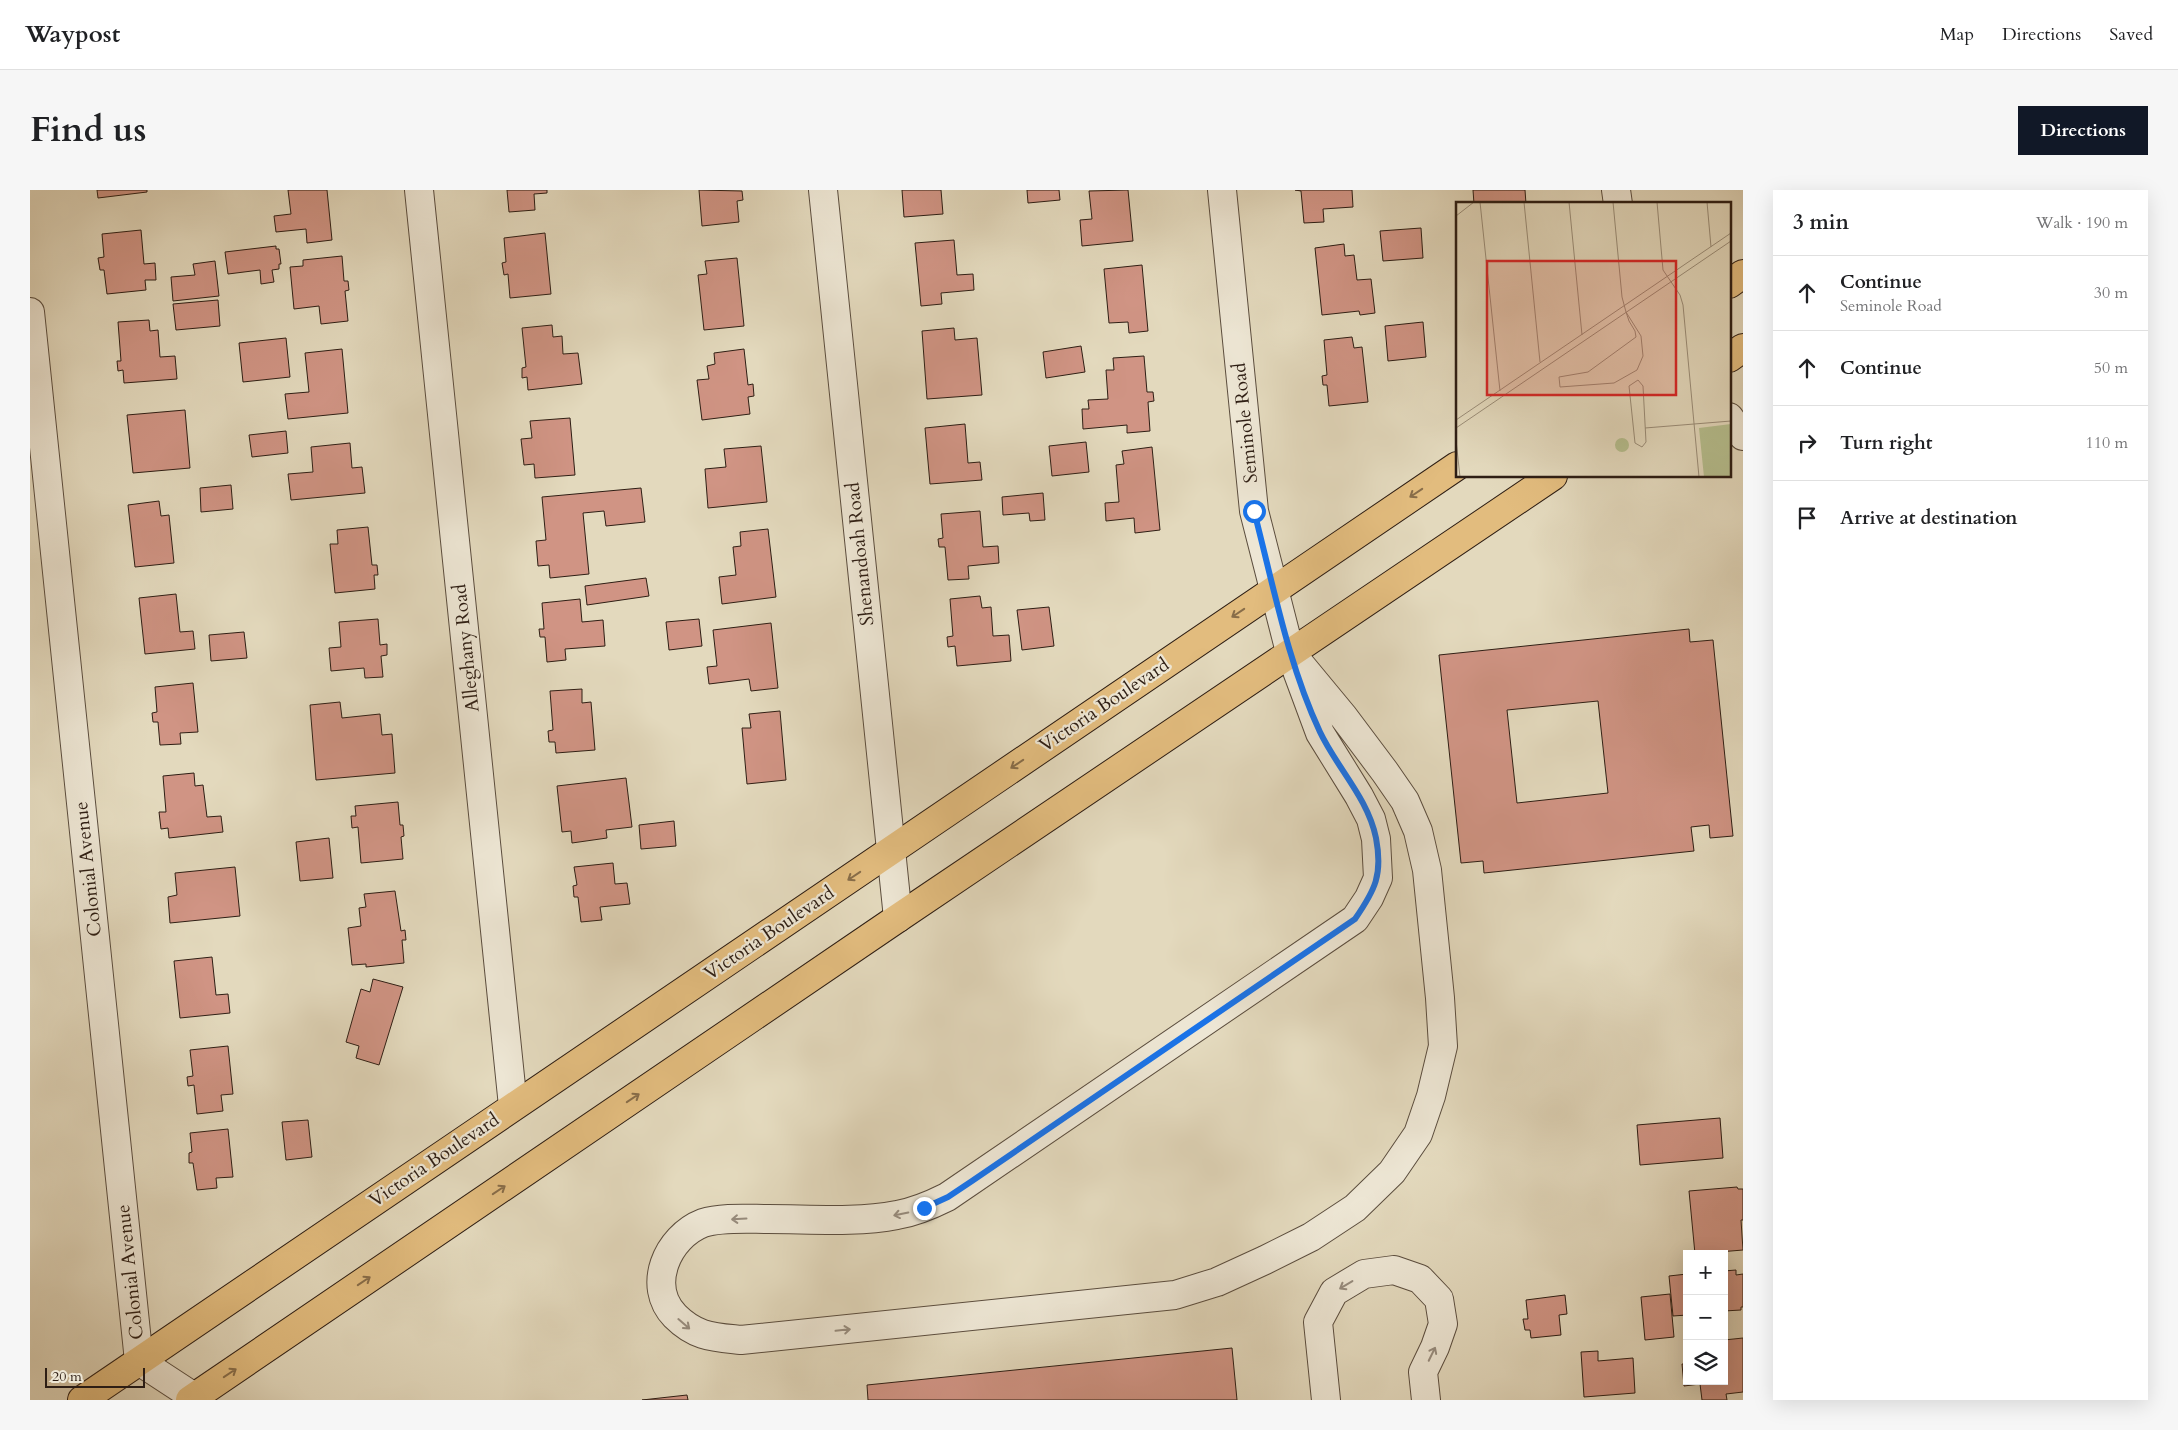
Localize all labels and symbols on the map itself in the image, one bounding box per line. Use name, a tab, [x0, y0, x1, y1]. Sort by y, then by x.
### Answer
inset map	[1456, 202, 1730, 478]
street label: Seminole Road	[1226, 361, 1264, 485]
street label: Shenandoah Road	[840, 481, 880, 627]
one-way arrow	[1410, 488, 1424, 498]
route start	[1243, 500, 1266, 523]
street label: Alleghany Road	[446, 583, 486, 713]
one-way arrow	[1231, 608, 1245, 618]
street label: Victoria Boulevard	[1034, 652, 1174, 758]
one-way arrow	[1010, 759, 1024, 769]
street label: Colonial Avenue	[68, 800, 108, 938]
one-way arrow	[847, 871, 861, 881]
street label: Victoria Boulevard	[699, 880, 839, 986]
one-way arrow	[626, 1093, 640, 1103]
street label: Victoria Boulevard	[364, 1107, 504, 1213]
one-way arrow	[491, 1185, 505, 1195]
route end	[913, 1197, 936, 1220]
street label: Colonial Avenue	[110, 1203, 150, 1341]
one-way arrow	[893, 1210, 909, 1219]
one-way arrow	[731, 1215, 747, 1224]
one-way arrow	[357, 1276, 371, 1286]
one-way arrow	[1340, 1280, 1354, 1290]
one-way arrow	[678, 1318, 691, 1330]
one-way arrow	[834, 1325, 850, 1334]
one-way arrow	[1427, 1346, 1437, 1361]
scale bar	[45, 1365, 145, 1388]
one-way arrow	[223, 1367, 237, 1378]

